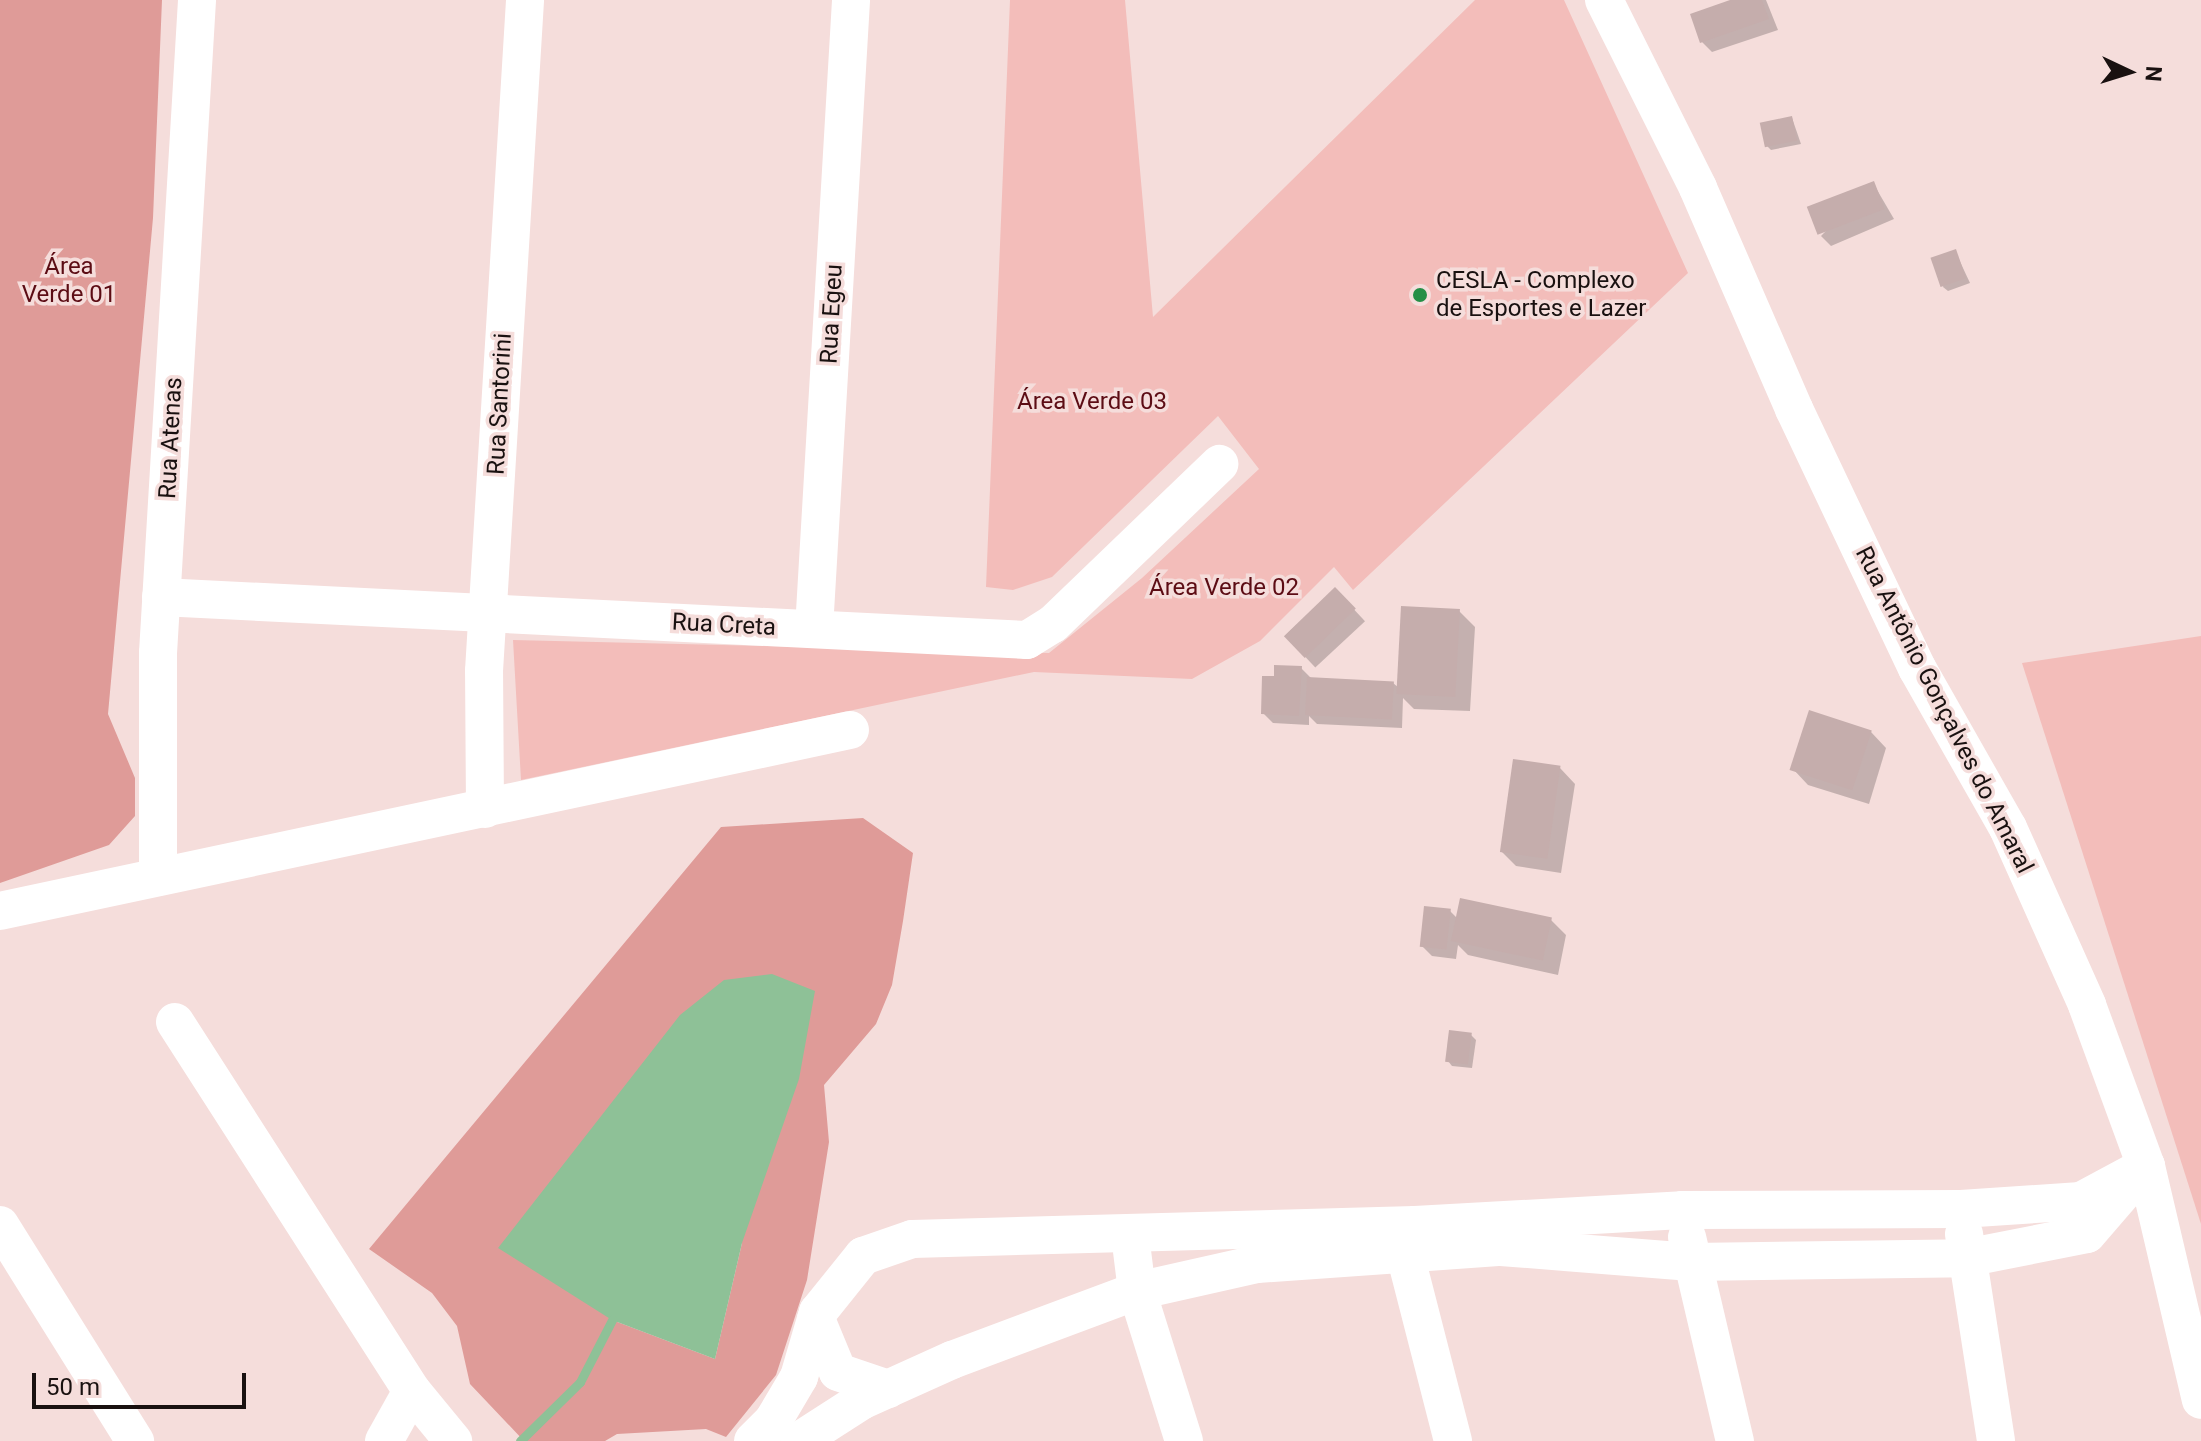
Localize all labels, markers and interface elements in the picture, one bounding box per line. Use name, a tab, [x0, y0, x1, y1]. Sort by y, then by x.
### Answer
north arrow	[2089, 32, 2169, 112]
text: N	[2140, 65, 2166, 82]
park label: Área Verde 01	[22, 253, 116, 309]
street label: Rua Egeu	[815, 263, 849, 365]
place label: CESLA - Complexo de Esportes e Lazer	[1436, 267, 1646, 323]
marker: CESLA - Complexo de Esportes e Lazer	[1411, 286, 1429, 304]
street label: Rua Santorini	[482, 332, 518, 476]
street label: Rua Atenas	[153, 376, 189, 500]
park label: Área Verde 03	[1017, 388, 1167, 416]
street label: Rua Antônio Gonçalves do Amaral	[1849, 542, 2039, 878]
park label: Área Verde 02	[1149, 574, 1299, 602]
street label: Rua Creta	[671, 608, 777, 642]
scale bar	[36, 1357, 250, 1407]
text: 50 m	[46, 1373, 100, 1401]

